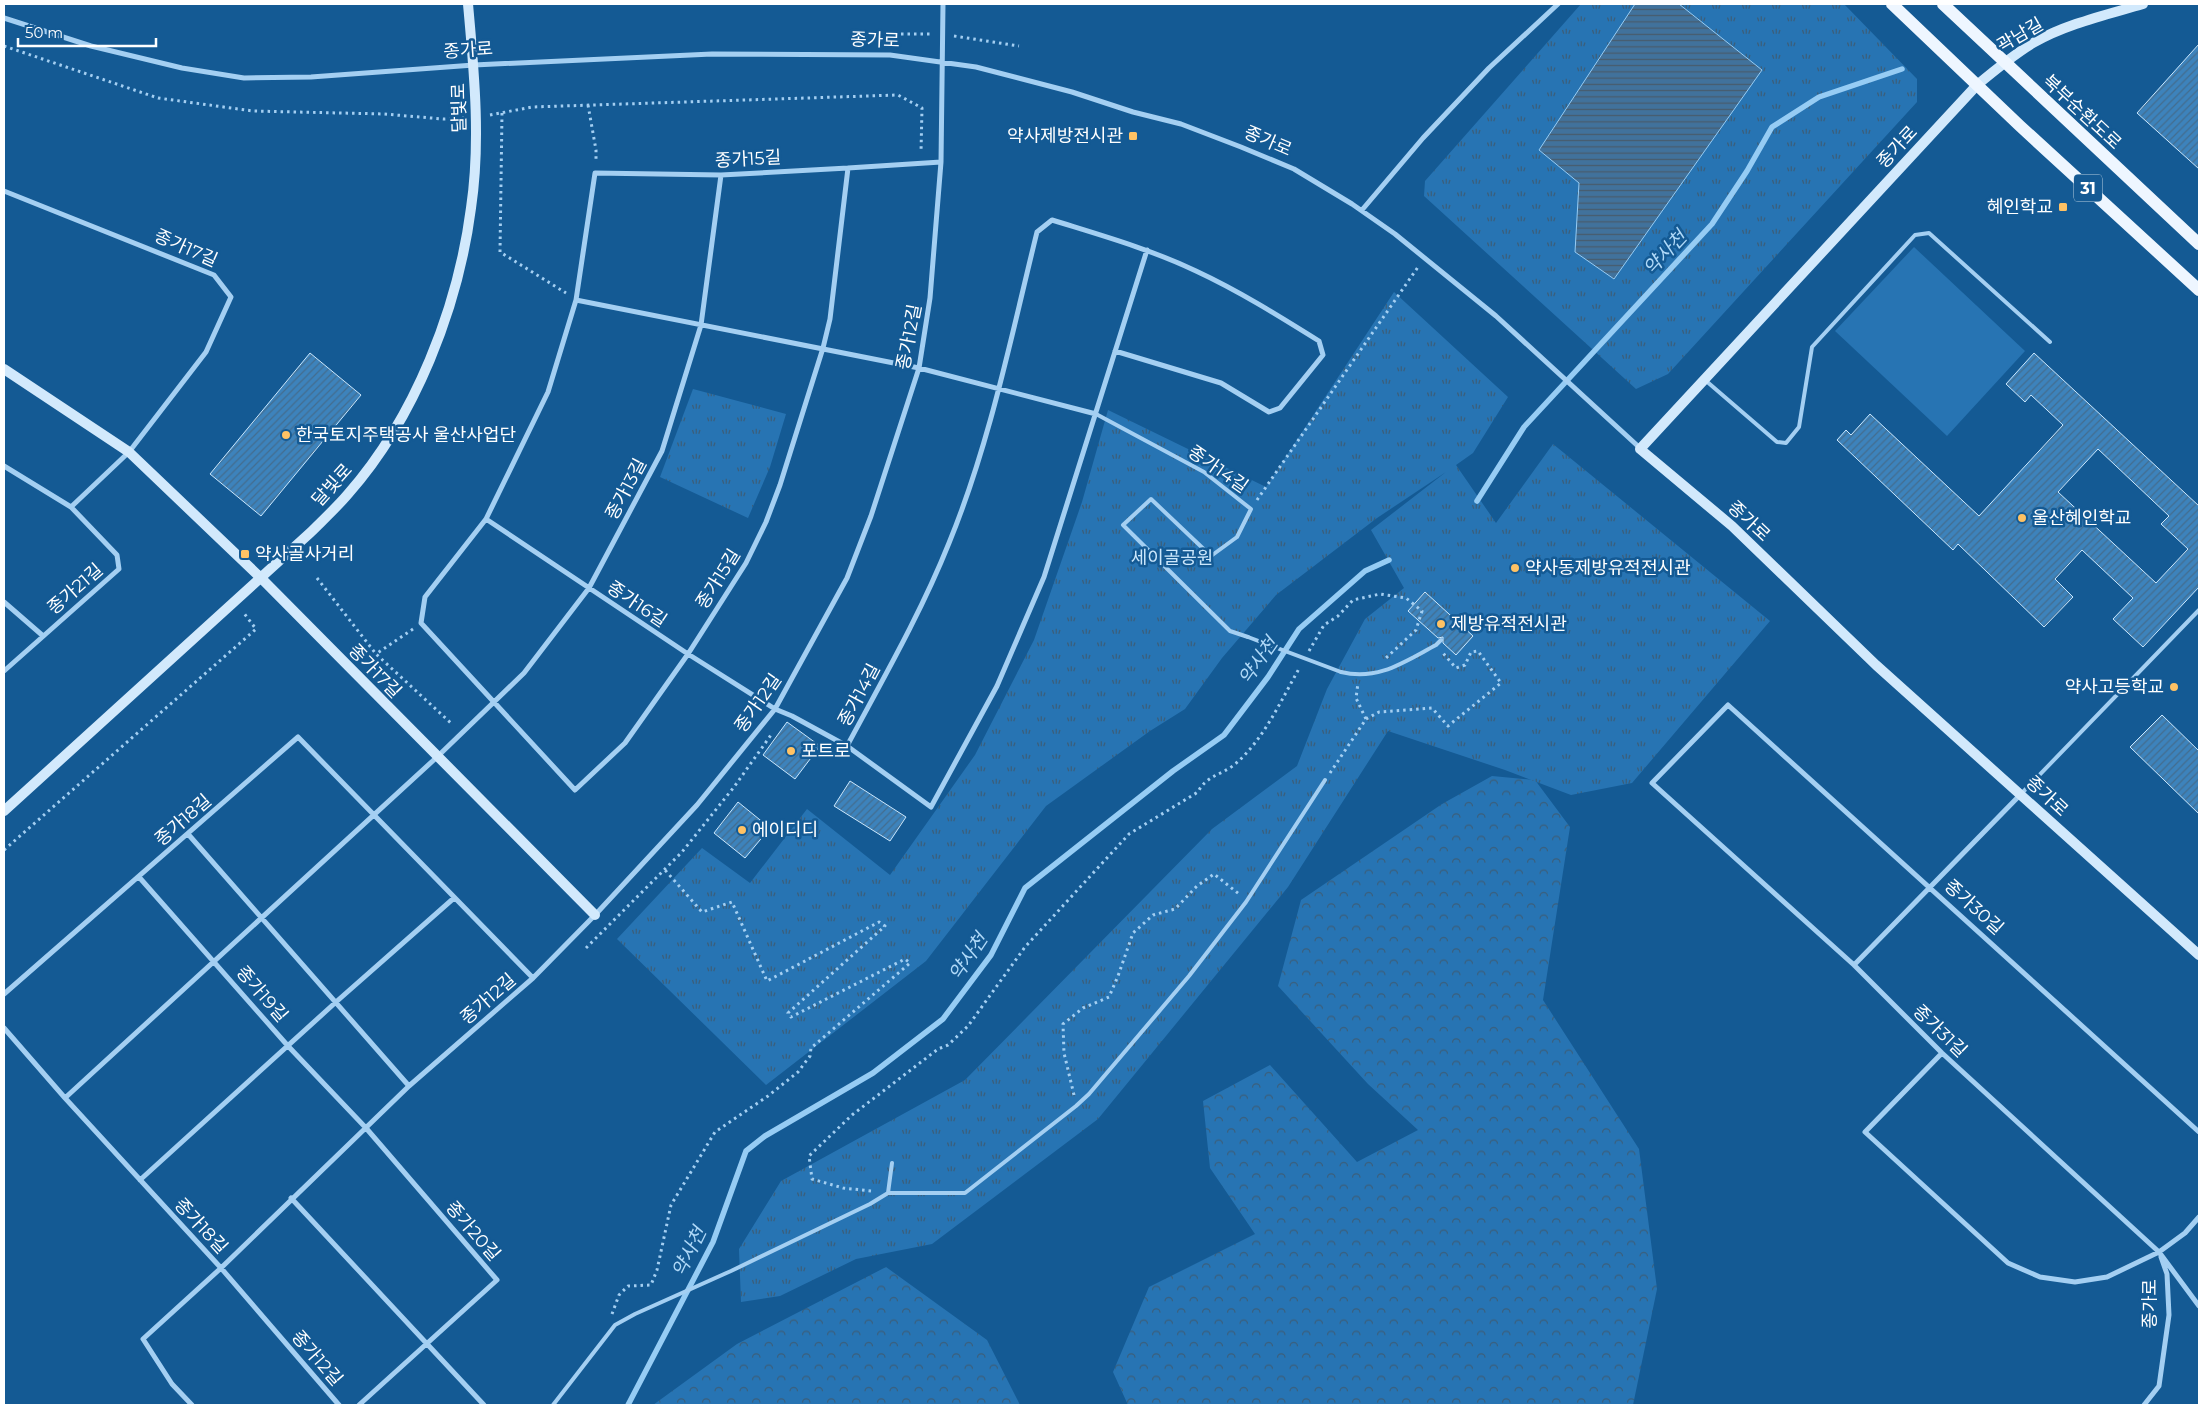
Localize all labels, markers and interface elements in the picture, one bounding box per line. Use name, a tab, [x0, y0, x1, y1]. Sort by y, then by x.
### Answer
street label: 곽남길	[1993, 13, 2047, 57]
scale bar	[18, 15, 155, 47]
text: 50 m	[25, 23, 63, 42]
street label: 종가로	[850, 28, 900, 52]
street label: 종가로	[442, 37, 494, 63]
street label: 북부순환도로	[2038, 70, 2126, 154]
street label: 달빛로	[448, 83, 470, 133]
street label: 종가로	[1241, 121, 1295, 161]
street label: 종가로	[1872, 121, 1922, 173]
place label: 약사제방전시관	[1007, 125, 1123, 147]
marker: 약사제방전시관	[1127, 130, 1139, 142]
street label: 종가15길	[714, 146, 782, 172]
road number: 31	[2074, 174, 2102, 202]
place label: 혜인학교	[1987, 196, 2053, 218]
marker: 혜인학교	[2057, 201, 2069, 213]
street label: 종가17길	[151, 224, 221, 272]
water label: 약사천	[1639, 225, 1692, 280]
street label: 종가12길	[892, 302, 926, 372]
place label: 한국토지주택공사 울산사업단	[296, 424, 516, 446]
marker: 한국토지주택공사 울산사업단	[280, 429, 292, 441]
street label: 종가14길	[1184, 440, 1252, 498]
street label: 종가13길	[601, 455, 651, 523]
street label: 달빛로	[307, 459, 357, 511]
street label: 종가로	[1723, 496, 1775, 546]
place label: 울산혜인학교	[2032, 507, 2131, 529]
marker: 울산혜인학교	[2016, 512, 2028, 524]
place label: 약사골사거리	[255, 543, 354, 565]
street label: 종가15길	[691, 545, 745, 613]
park label: 세이골공원	[1131, 547, 1213, 569]
marker: 약사골사거리	[239, 548, 251, 560]
place label: 약사동제방유적전시관	[1525, 557, 1691, 579]
street label: 종가21길	[43, 559, 107, 619]
marker: 약사동제방유적전시관	[1509, 562, 1521, 574]
street label: 종가16길	[603, 576, 671, 632]
place label: 제방유적전시관	[1451, 613, 1567, 635]
marker: 제방유적전시관	[1435, 618, 1447, 630]
water label: 약사천	[1234, 632, 1283, 689]
street label: 종가17길	[344, 639, 406, 703]
street label: 종가14길	[833, 660, 885, 730]
street label: 종가12길	[730, 669, 786, 737]
place label: 약사고등학교	[2065, 676, 2164, 698]
marker: 약사고등학교	[2168, 681, 2180, 693]
place label: 포트로	[801, 740, 851, 762]
marker: 포트로	[785, 745, 797, 757]
street label: 종가로	[2021, 771, 2073, 821]
street label: 종가18길	[150, 789, 216, 851]
place label: 에이디디	[752, 819, 818, 841]
marker: 에이디디	[736, 824, 748, 836]
street label: 종가30길	[1940, 875, 2008, 939]
water label: 약사천	[944, 928, 993, 985]
street label: 종가19길	[232, 961, 292, 1027]
street label: 종가12길	[456, 969, 520, 1029]
street label: 종가31길	[1908, 1000, 1972, 1062]
street label: 종가18길	[170, 1194, 232, 1258]
street label: 종가20길	[441, 1197, 505, 1265]
water label: 약사천	[667, 1222, 711, 1281]
street label: 종가로	[2139, 1279, 2161, 1329]
street label: 종가12길	[287, 1326, 347, 1390]

